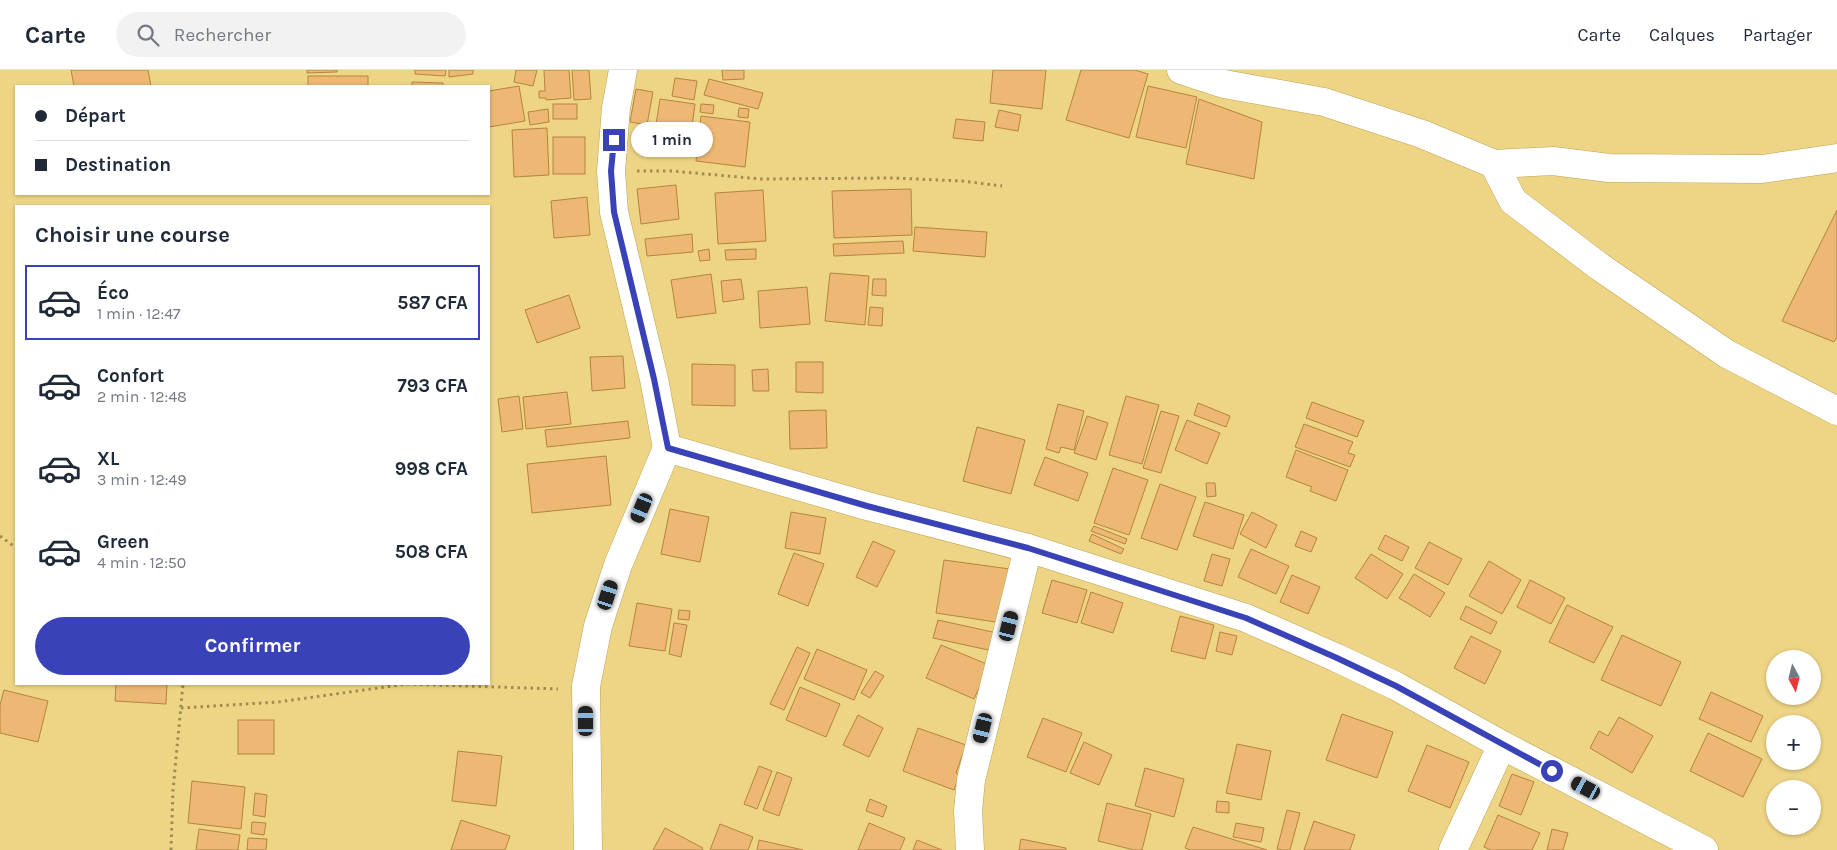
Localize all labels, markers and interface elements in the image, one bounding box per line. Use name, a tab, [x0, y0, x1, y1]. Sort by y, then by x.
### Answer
search box	[116, 12, 466, 57]
text: Carte	[25, 21, 86, 49]
icon: search	[134, 21, 162, 49]
text: Rechercher	[174, 24, 271, 46]
text: Carte	[1577, 24, 1621, 46]
text: Calques	[1649, 24, 1715, 46]
text: Partager	[1743, 24, 1812, 46]
text: Départ	[65, 105, 126, 127]
callout: 1 min	[632, 122, 714, 158]
route end	[603, 129, 625, 151]
text: 1 min	[652, 130, 692, 149]
text: Destination	[65, 154, 171, 176]
text: Choisir une course	[35, 222, 230, 248]
icon: car	[37, 280, 82, 325]
text: Éco	[97, 282, 129, 304]
text: 587 CFA	[397, 292, 468, 314]
text: 1 min · 12:47	[97, 304, 181, 323]
icon: car	[37, 363, 82, 408]
text: Confort	[97, 365, 164, 387]
text: 793 CFA	[397, 375, 468, 397]
text: 2 min · 12:48	[97, 387, 187, 406]
icon: car	[37, 446, 82, 491]
text: XL	[97, 448, 119, 470]
text: 998 CFA	[395, 458, 468, 480]
text: 3 min · 12:49	[97, 470, 187, 489]
car	[629, 491, 654, 525]
icon: car	[37, 529, 82, 574]
text: Green	[97, 531, 149, 553]
text: 508 CFA	[395, 541, 468, 563]
text: 4 min · 12:50	[97, 553, 186, 572]
car	[596, 578, 619, 612]
car	[998, 610, 1019, 642]
button: Confirmer	[35, 617, 470, 675]
north arrow	[1766, 650, 1821, 705]
map controls	[1766, 650, 1821, 835]
car	[578, 706, 593, 736]
car	[972, 712, 993, 744]
button: +	[1766, 715, 1821, 770]
route start	[1541, 760, 1563, 782]
car	[1569, 774, 1602, 802]
button: −	[1766, 780, 1821, 835]

